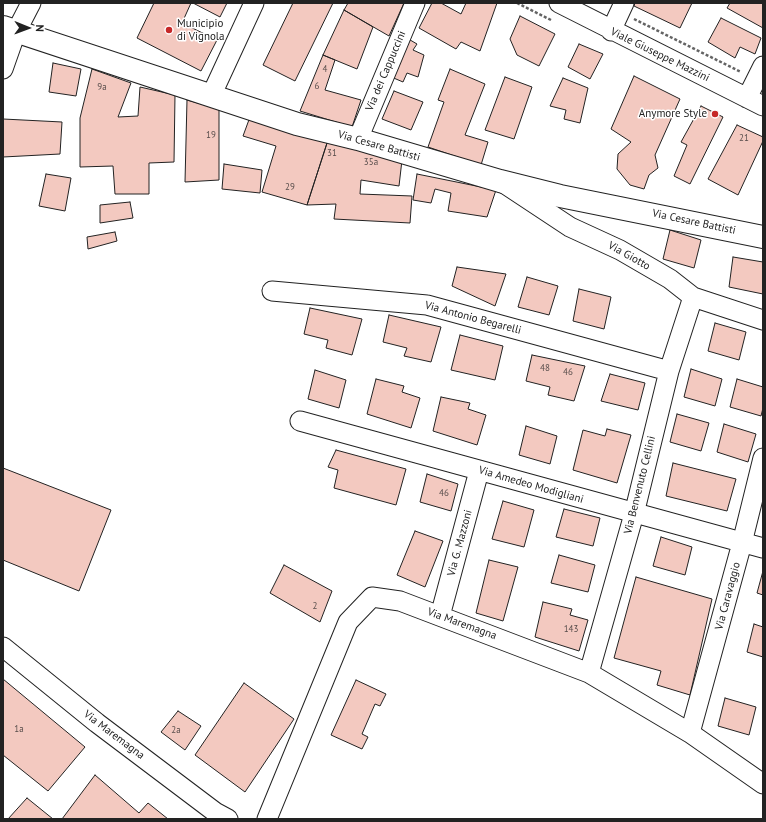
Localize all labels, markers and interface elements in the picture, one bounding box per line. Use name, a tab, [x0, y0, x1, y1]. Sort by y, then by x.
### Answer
north arrow	[8, 8, 48, 48]
place label: Municipio di Vignola	[177, 17, 224, 43]
text: N	[33, 24, 47, 32]
marker: Municipio di Vignola	[164, 25, 174, 35]
street label: Viale Giuseppe Mazzini	[608, 25, 712, 85]
street label: Via dei Cappuccini	[363, 29, 409, 113]
house number: 4	[323, 64, 327, 74]
house number: 6	[315, 81, 319, 91]
house number: 9a	[97, 82, 107, 92]
place label: Anymore Style	[639, 107, 707, 121]
marker: Anymore Style	[710, 109, 720, 119]
street label: Via Cesare Battisti	[336, 128, 422, 164]
house number: 19	[206, 130, 216, 140]
house number: 21	[739, 133, 749, 143]
house number: 31	[327, 148, 337, 158]
house number: 35a	[364, 157, 378, 167]
house number: 29	[285, 182, 295, 192]
street label: Via Cesare Battisti	[651, 207, 737, 237]
street label: Via Giotto	[606, 239, 652, 273]
street label: Via Antonio Begarelli	[423, 299, 523, 337]
house number: 48	[540, 363, 550, 373]
house number: 46	[563, 367, 573, 377]
street label: Via Benvenuto Cellini	[621, 435, 659, 535]
street label: Via Amedeo Modigliani	[477, 464, 585, 506]
house number: 46	[439, 488, 449, 498]
street label: Via G. Mazzoni	[445, 508, 475, 578]
street label: Via Caravaggio	[713, 561, 743, 631]
house number: 2	[313, 601, 317, 611]
street label: Via Maremagna	[426, 605, 498, 643]
house number: 143	[564, 624, 578, 634]
street label: Via Maremagna	[81, 708, 147, 762]
house number: 1a	[14, 724, 24, 734]
house number: 2a	[171, 725, 181, 735]

